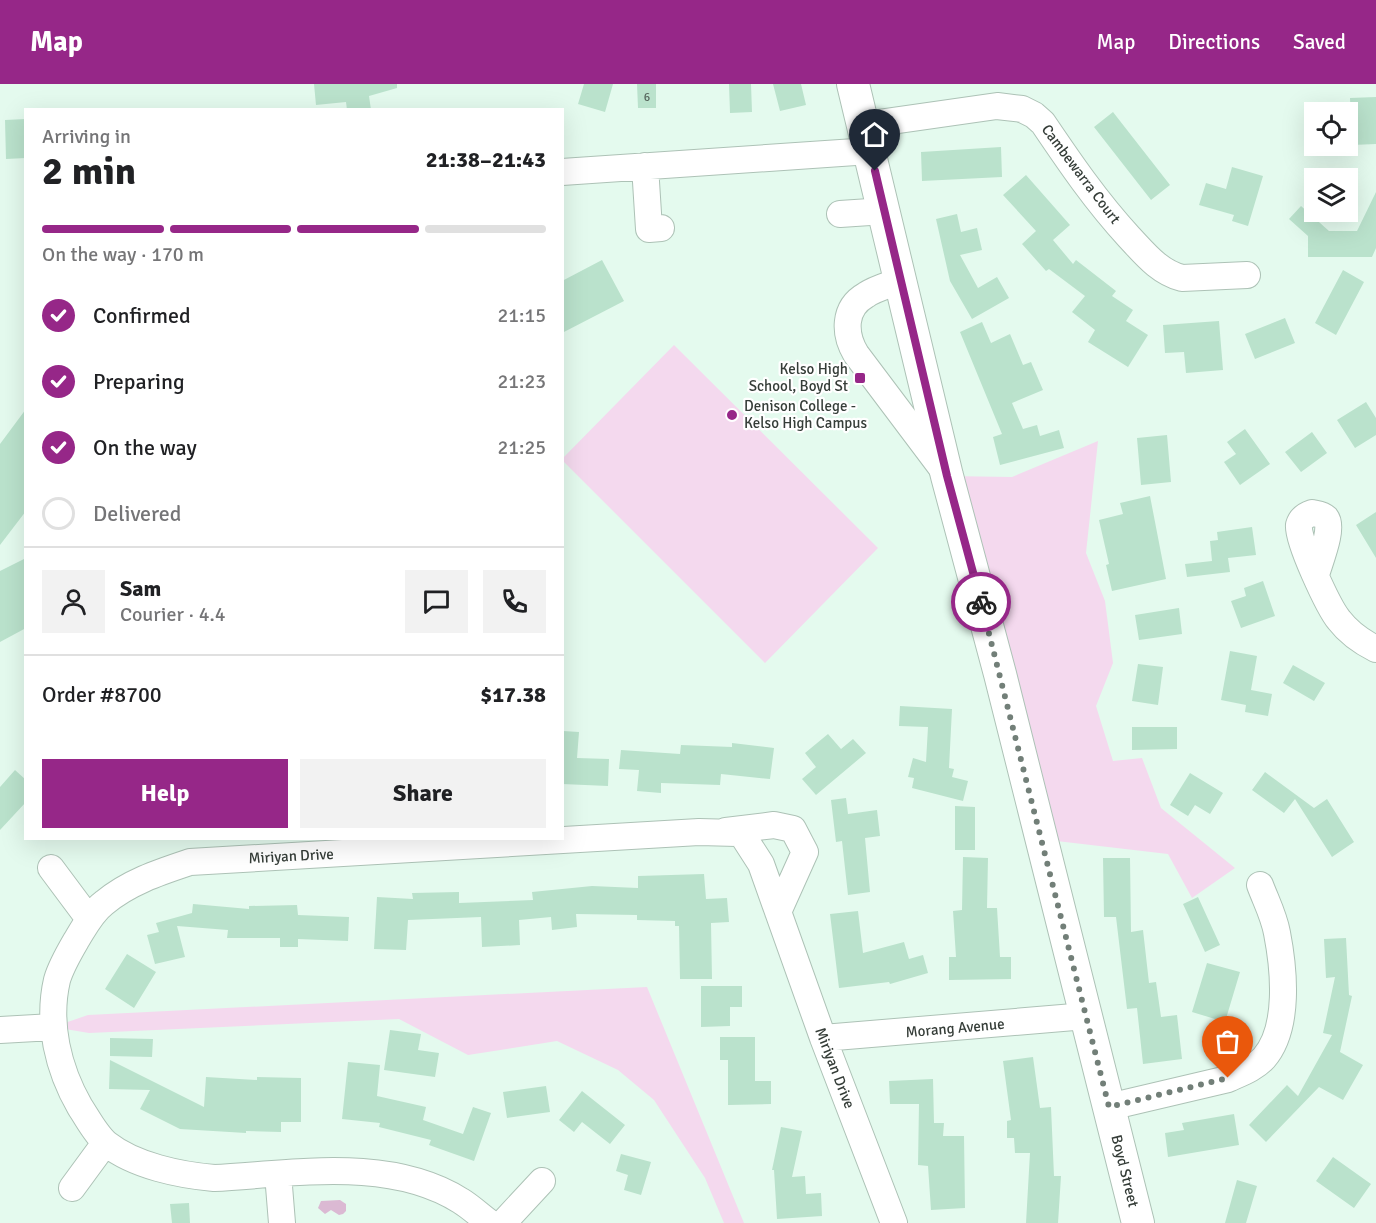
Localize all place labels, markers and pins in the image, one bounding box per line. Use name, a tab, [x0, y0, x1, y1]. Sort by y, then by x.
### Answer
pin	[849, 109, 900, 171]
place label: Kelso High School, Boyd St	[749, 360, 848, 395]
marker: Kelso High School, Boyd St	[853, 371, 867, 385]
place label: Denison College - Kelso High Campus	[744, 397, 868, 432]
marker: Denison College - Kelso High Campus	[725, 408, 739, 422]
pin	[1202, 1016, 1253, 1078]

